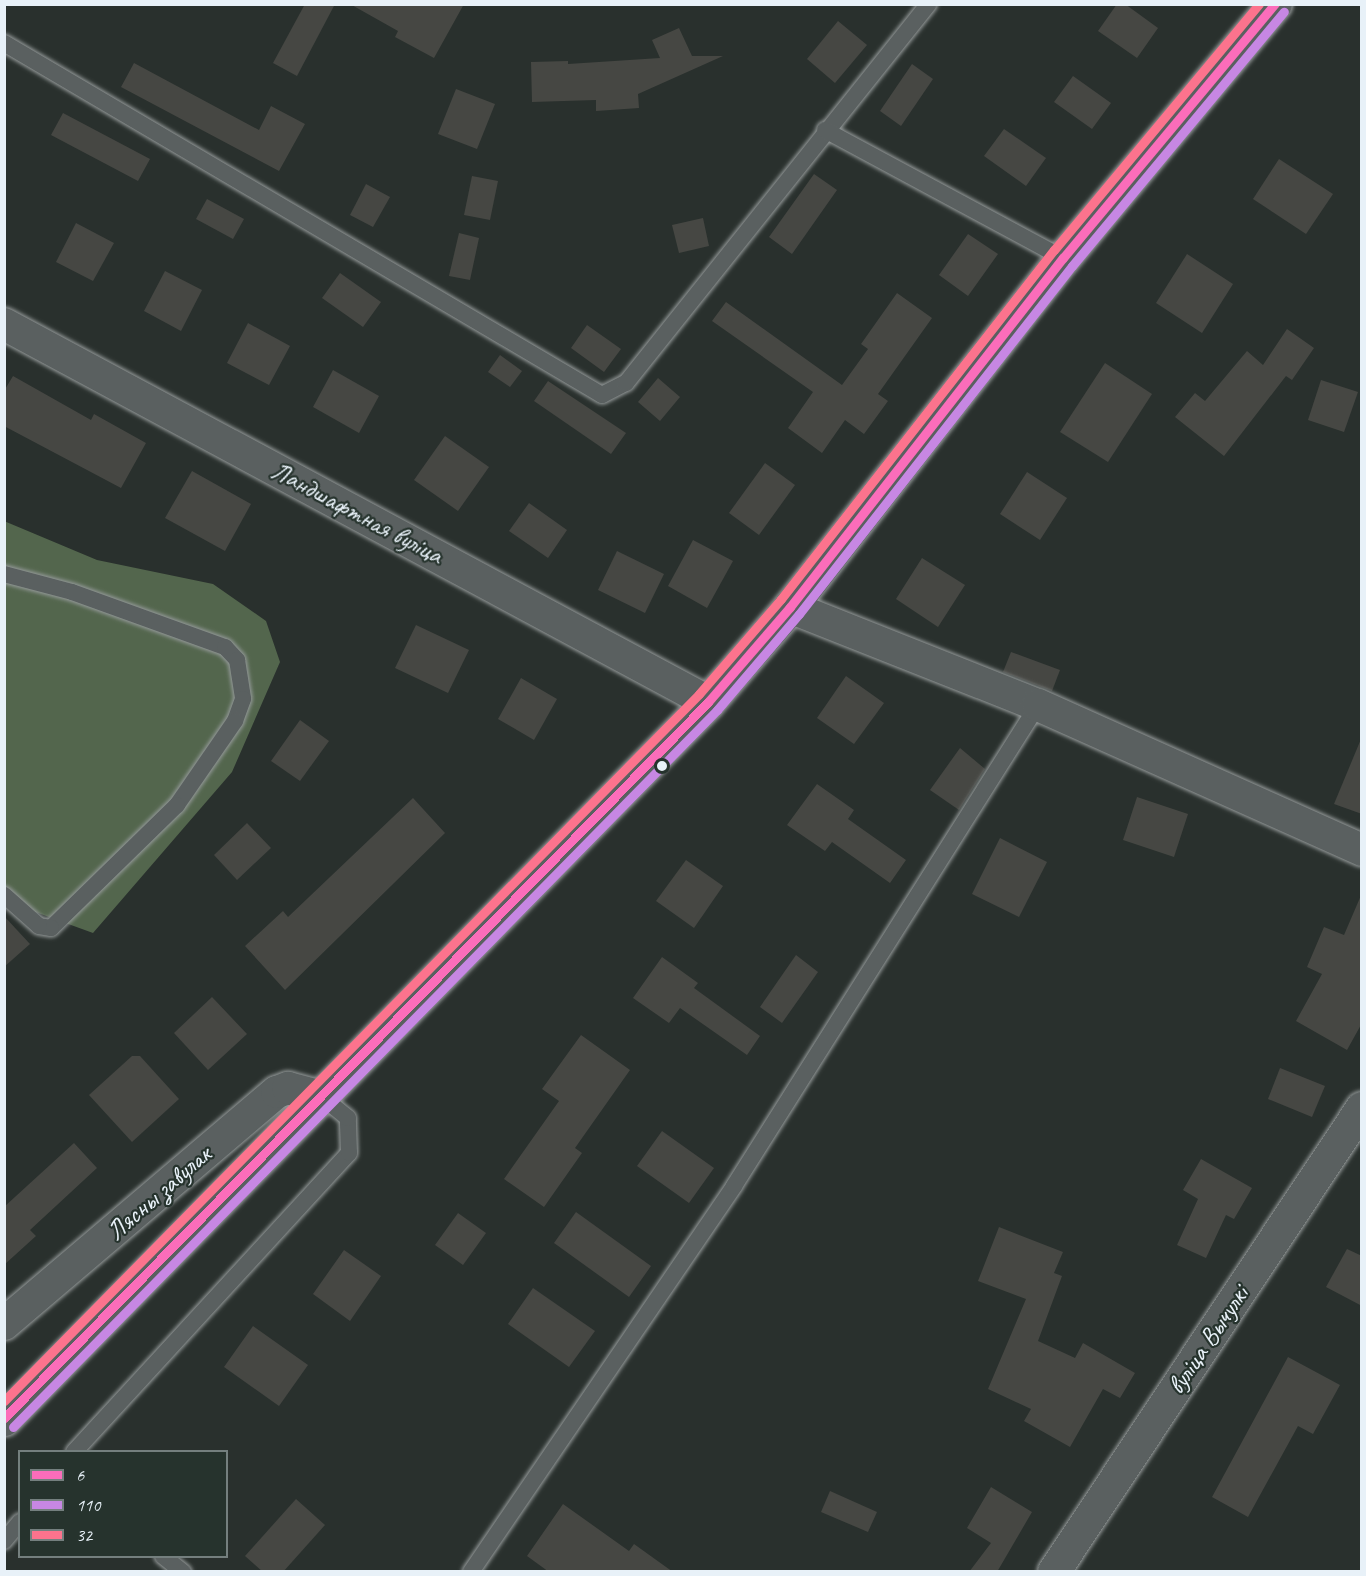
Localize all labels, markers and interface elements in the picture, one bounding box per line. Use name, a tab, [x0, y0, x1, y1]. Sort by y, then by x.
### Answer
street label: Ландшафтная вуліца	[266, 455, 448, 571]
unlabelled marker	[656, 760, 668, 772]
street label: Лясны завулак	[100, 1139, 218, 1247]
street label: вуліца Вычулкі	[1160, 1280, 1256, 1400]
legend	[18, 1450, 228, 1558]
text: 6	[76, 1464, 84, 1486]
text: 110	[76, 1494, 100, 1516]
text: 32	[76, 1524, 92, 1546]

